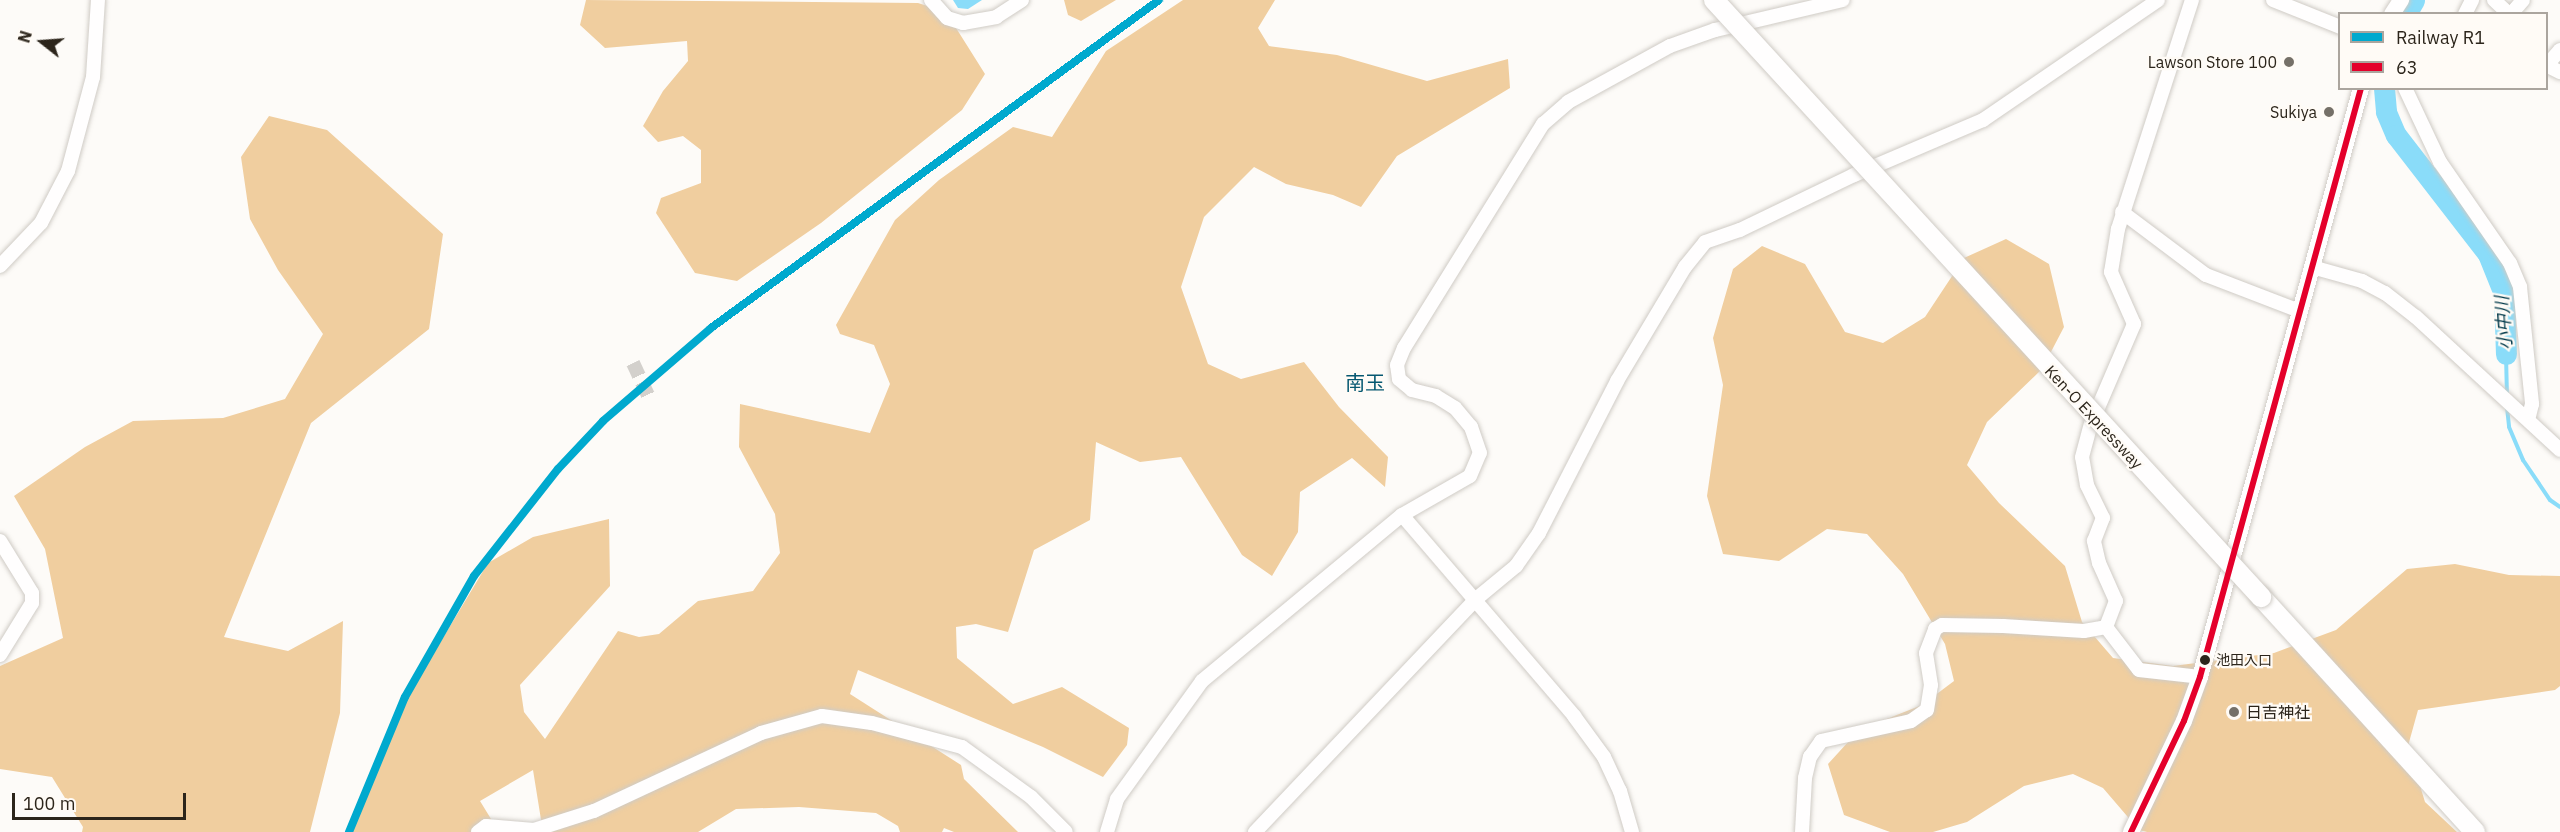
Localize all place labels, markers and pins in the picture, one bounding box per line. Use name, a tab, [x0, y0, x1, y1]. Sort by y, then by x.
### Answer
place label: Lawson Store 100	[2148, 52, 2277, 72]
marker: Lawson Store 100	[2282, 55, 2296, 69]
place label: Sukiya	[2270, 102, 2317, 122]
marker: Sukiya	[2322, 105, 2336, 119]
place label: 池田入口	[2216, 652, 2272, 668]
marker: 池田入口	[2199, 654, 2211, 666]
place label: 日吉神社	[2246, 702, 2310, 722]
marker: 日吉神社	[2227, 705, 2241, 719]

